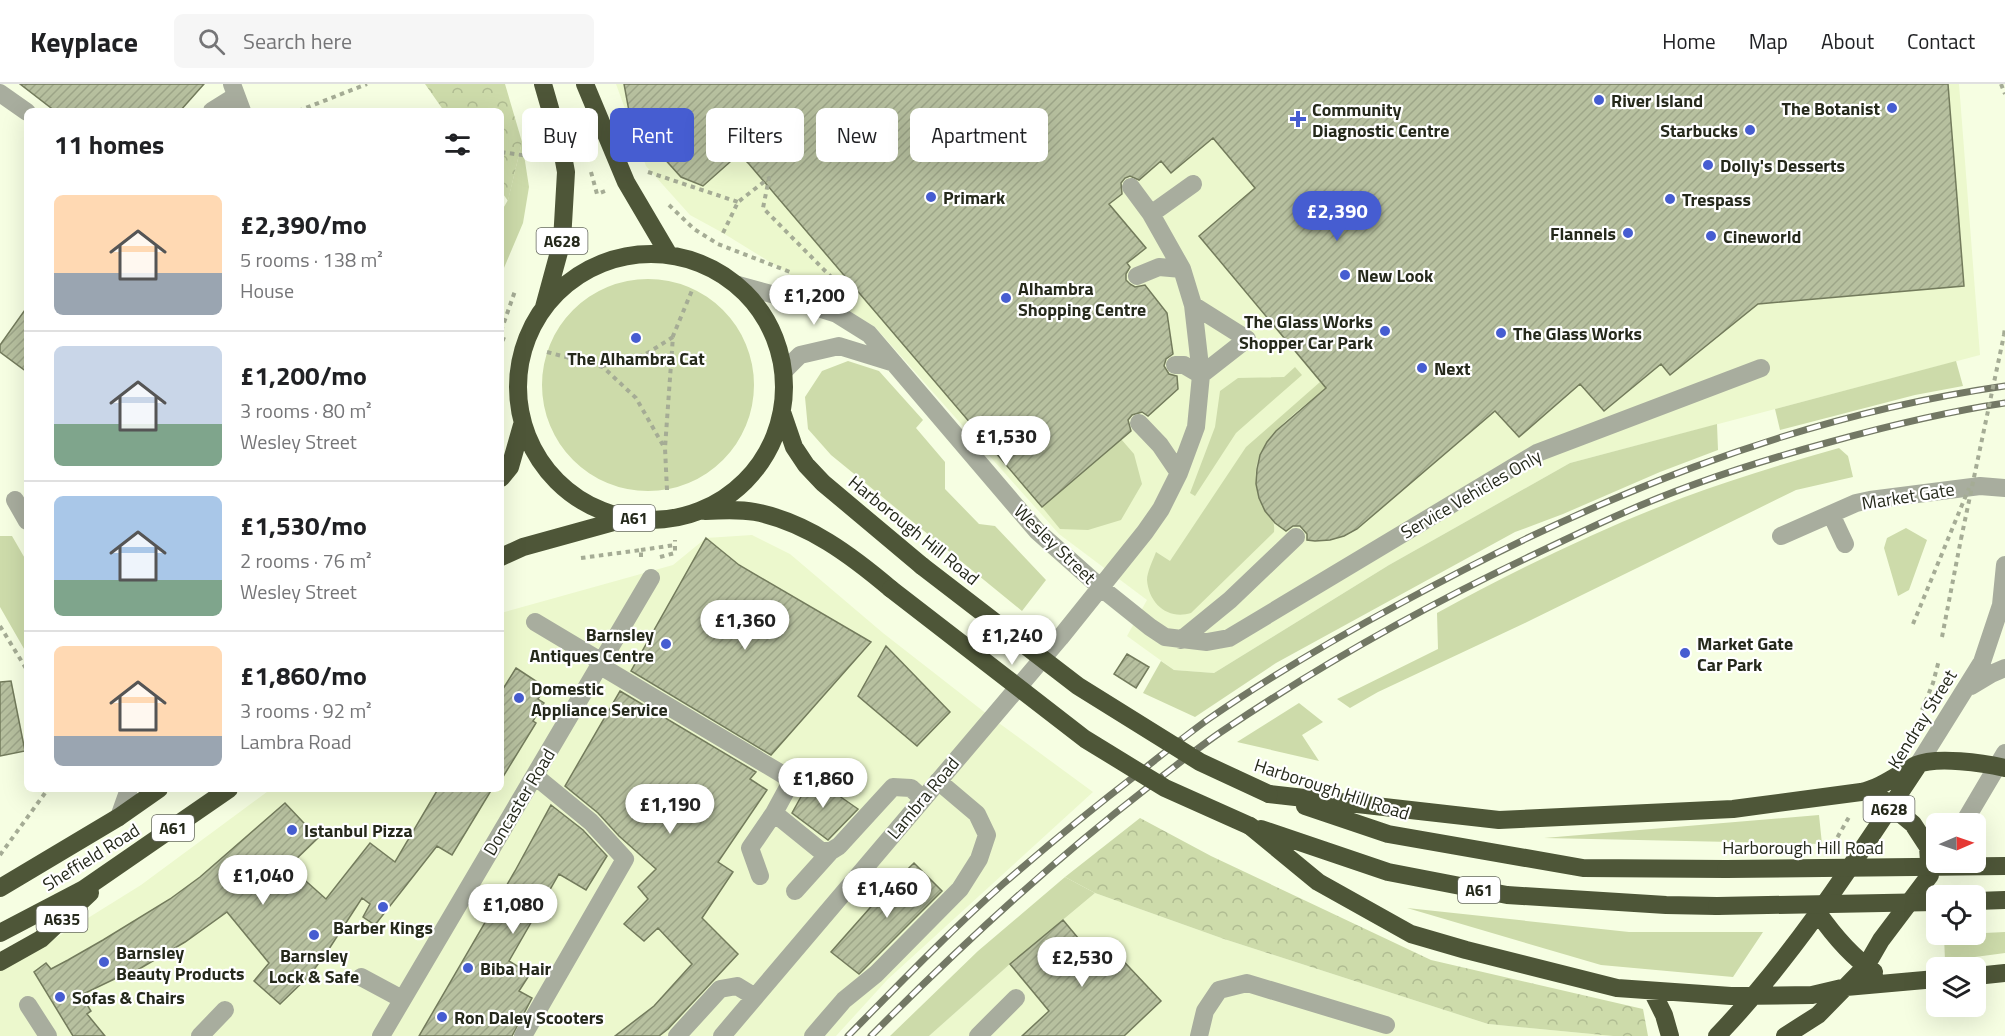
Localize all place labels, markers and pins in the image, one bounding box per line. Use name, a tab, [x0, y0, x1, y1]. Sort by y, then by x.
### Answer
place label: River Island	[1611, 87, 1703, 114]
marker: River Island	[1592, 93, 1606, 107]
place label: The Botanist	[1782, 95, 1880, 122]
place label: Community Diagnostic Centre	[1312, 96, 1449, 144]
marker: The Botanist	[1885, 101, 1899, 115]
marker: Community Diagnostic Centre	[1289, 110, 1307, 128]
place label: Starbucks	[1660, 117, 1738, 144]
marker: Starbucks	[1743, 123, 1757, 137]
place label: Dolly's Desserts	[1720, 152, 1845, 179]
marker: Dolly's Desserts	[1701, 158, 1715, 172]
place label: Primark	[943, 184, 1006, 211]
place label: Trespass	[1682, 186, 1751, 213]
marker: Primark	[924, 190, 938, 204]
pin: £2,390	[1288, 191, 1386, 242]
marker: Trespass	[1663, 192, 1677, 206]
place label: Flannels	[1550, 220, 1616, 247]
place label: Cineworld	[1723, 223, 1801, 250]
marker: Flannels	[1621, 226, 1635, 240]
marker: Cineworld	[1704, 229, 1718, 243]
place label: New Look	[1357, 262, 1434, 289]
marker: New Look	[1338, 268, 1352, 282]
pin: £1,200	[765, 275, 863, 326]
place label: Alhambra Shopping Centre	[1018, 275, 1146, 323]
marker: Alhambra Shopping Centre	[999, 291, 1013, 305]
place label: The Glass Works Shopper Car Park	[1239, 308, 1374, 356]
place label: The Glass Works	[1513, 320, 1642, 347]
marker: The Glass Works Shopper Car Park	[1378, 324, 1392, 338]
marker: The Glass Works	[1494, 326, 1508, 340]
marker: The Alhambra Cat	[629, 331, 643, 345]
place label: The Alhambra Cat	[567, 345, 705, 372]
place label: Next	[1434, 355, 1471, 382]
marker: Next	[1415, 361, 1429, 375]
pin: £1,530	[957, 416, 1055, 467]
pin: £1,360	[696, 600, 794, 651]
pin: £1,240	[963, 615, 1061, 666]
place label: Barnsley Antiques Centre	[529, 621, 654, 669]
place label: Market Gate Car Park	[1697, 630, 1793, 678]
marker: Barnsley Antiques Centre	[659, 637, 673, 651]
marker: Market Gate Car Park	[1678, 646, 1692, 660]
place label: Domestic Appliance Service	[531, 675, 668, 723]
marker: Domestic Appliance Service	[512, 691, 526, 705]
pin: £1,860	[774, 758, 872, 809]
pin: £1,190	[621, 784, 719, 835]
place label: Istanbul Pizza	[304, 817, 413, 844]
marker: Istanbul Pizza	[285, 823, 299, 837]
pin: £1,040	[214, 855, 312, 906]
pin: £1,460	[838, 868, 936, 919]
pin: £1,080	[464, 884, 562, 935]
marker: Barber Kings	[376, 900, 390, 914]
place label: Barber Kings	[333, 914, 433, 941]
marker: Barnsley Lock & Safe	[307, 928, 321, 942]
pin: £2,530	[1033, 937, 1131, 988]
place label: Barnsley Beauty Products	[116, 939, 245, 987]
place label: Barnsley Lock & Safe	[269, 942, 359, 990]
marker: Barnsley Beauty Products	[97, 955, 111, 969]
place label: Biba Hair	[480, 955, 552, 982]
marker: Biba Hair	[461, 961, 475, 975]
place label: Sofas & Chairs	[72, 984, 185, 1011]
marker: Sofas & Chairs	[53, 990, 67, 1004]
place label: Ron Daley Scooters	[454, 1004, 604, 1031]
marker: Ron Daley Scooters	[435, 1010, 449, 1024]

